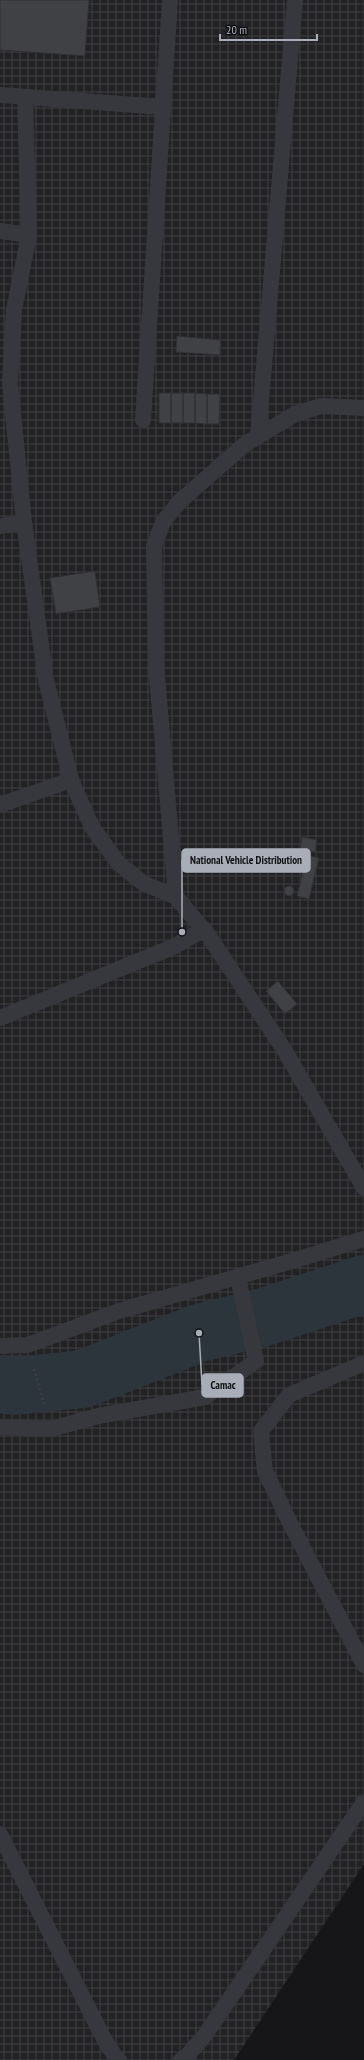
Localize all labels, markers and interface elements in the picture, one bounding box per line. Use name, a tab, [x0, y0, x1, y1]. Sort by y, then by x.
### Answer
scale bar	[220, 16, 317, 42]
text: 20 m	[226, 22, 247, 37]
callout: National Vehicle Distribution	[182, 849, 310, 872]
text: National Vehicle Distribution	[190, 853, 302, 867]
callout: Camac	[202, 1374, 243, 1397]
text: Camac	[210, 1378, 236, 1392]

